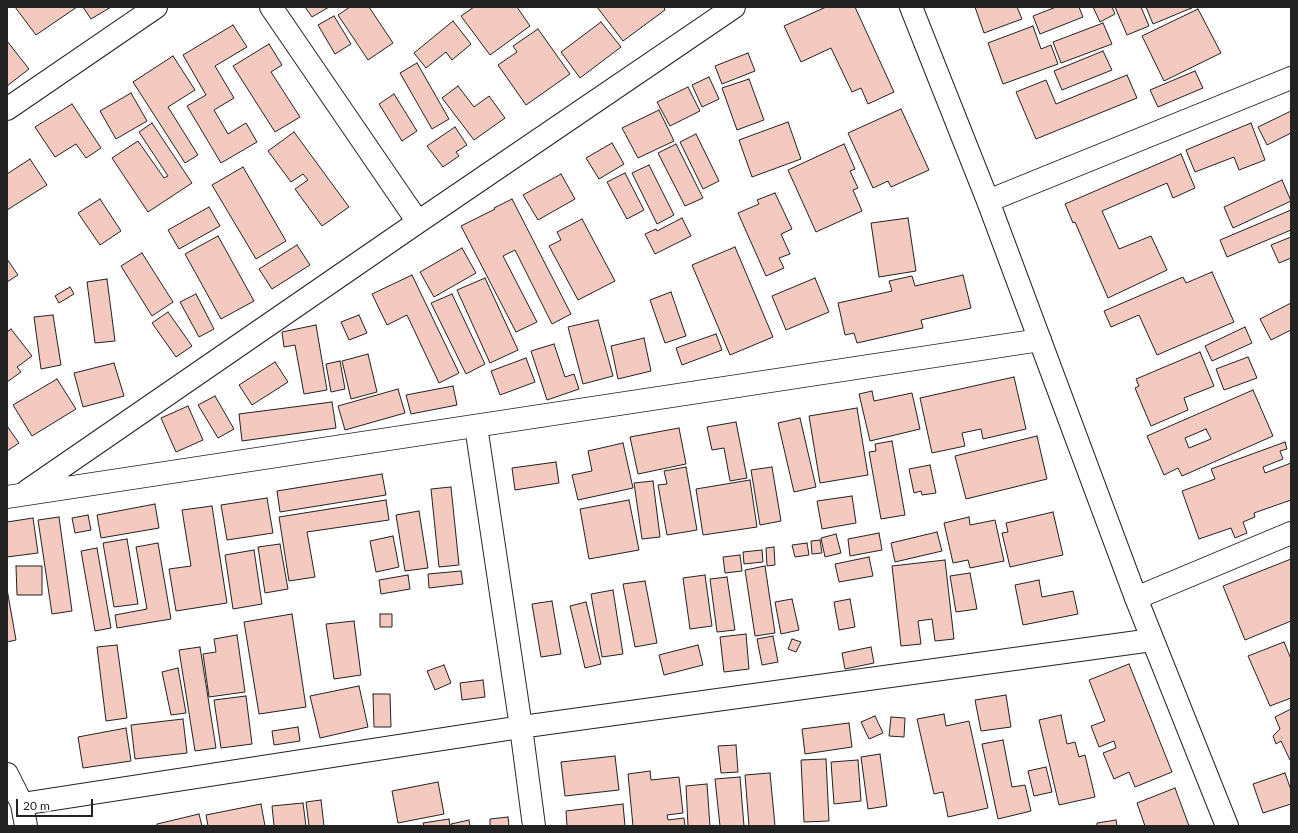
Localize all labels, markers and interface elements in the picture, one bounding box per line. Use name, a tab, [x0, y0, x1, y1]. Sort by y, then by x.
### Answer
scale bar	[18, 791, 95, 817]
text: 20 m	[23, 798, 50, 813]

